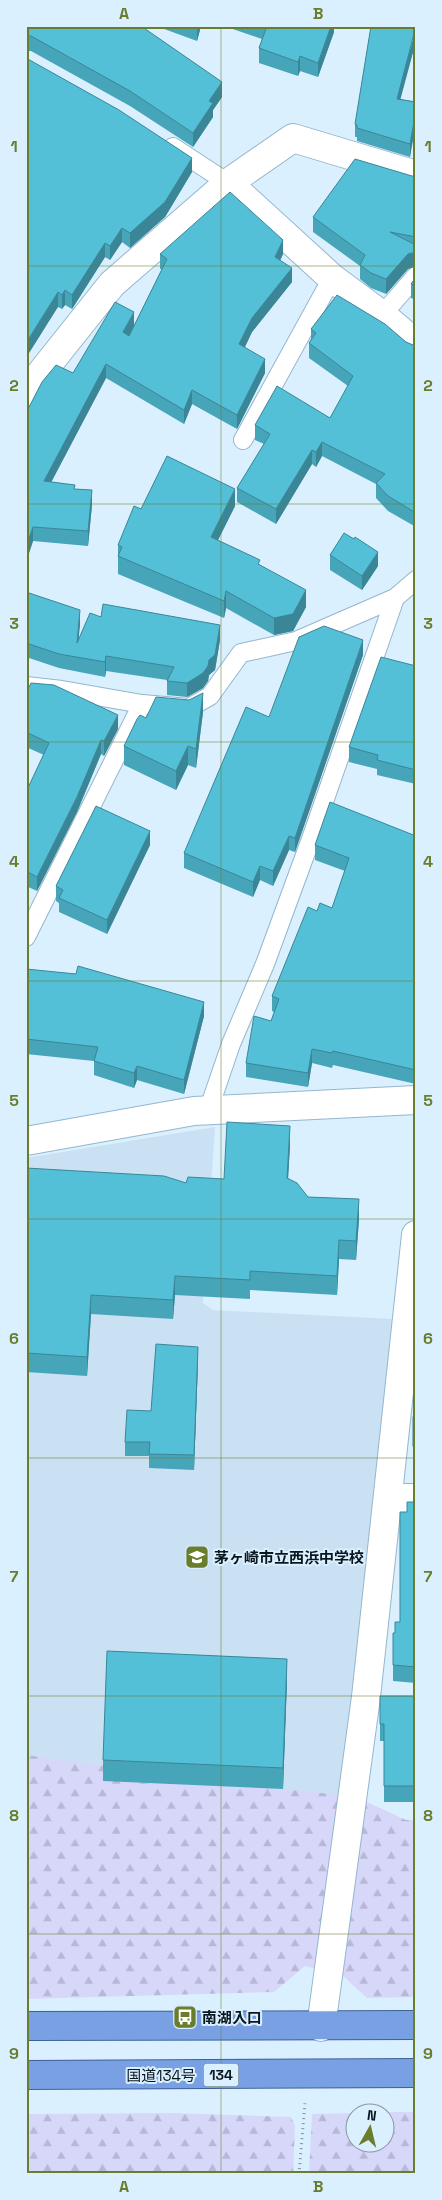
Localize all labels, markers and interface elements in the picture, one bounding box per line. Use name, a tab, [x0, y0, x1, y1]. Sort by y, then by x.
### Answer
text: A	[119, 3, 129, 24]
text: B	[313, 3, 323, 24]
text: 1	[10, 136, 18, 157]
text: 1	[424, 136, 432, 157]
text: 2	[9, 375, 19, 396]
text: 2	[423, 375, 433, 396]
text: 3	[9, 613, 19, 634]
text: 3	[423, 613, 433, 634]
text: 4	[9, 851, 19, 872]
text: 4	[423, 851, 433, 872]
text: 5	[9, 1090, 19, 1111]
text: 5	[423, 1090, 433, 1111]
text: 6	[9, 1328, 19, 1349]
text: 6	[423, 1328, 433, 1349]
school or university icon: 茅ヶ崎市立西浜中学校	[184, 1544, 210, 1570]
place label: 茅ヶ崎市立西浜中学校	[214, 1548, 364, 1567]
text: 7	[10, 1566, 19, 1587]
text: 7	[424, 1566, 433, 1587]
text: 8	[9, 1805, 19, 1826]
text: 8	[423, 1805, 433, 1826]
bus stop icon: 南湖入口	[172, 2004, 198, 2030]
place label: 南湖入口	[202, 2008, 262, 2027]
text: 9	[9, 2043, 19, 2064]
text: 9	[423, 2043, 433, 2064]
road number: 134	[204, 2064, 238, 2086]
street label: 国道134号	[126, 2066, 196, 2085]
north arrow	[344, 2102, 394, 2152]
text: N	[366, 2106, 378, 2125]
text: A	[119, 2176, 129, 2197]
text: B	[313, 2176, 323, 2197]

